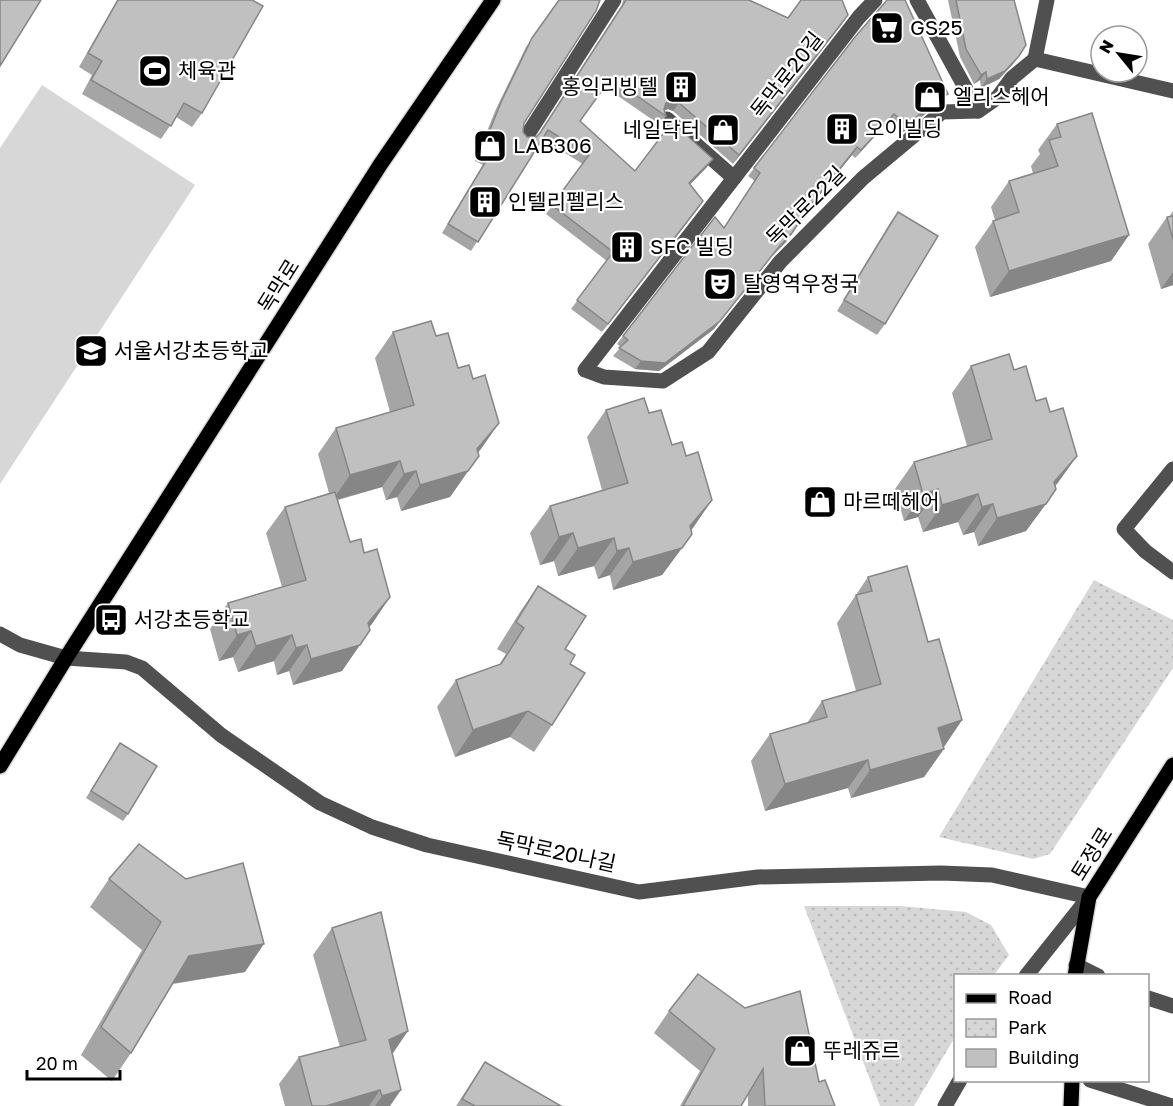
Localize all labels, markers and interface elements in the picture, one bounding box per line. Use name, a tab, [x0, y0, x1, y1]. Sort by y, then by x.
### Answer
supermarket icon: GS25	[869, 10, 905, 46]
place label: GS25	[910, 14, 963, 40]
north arrow	[1089, 24, 1149, 84]
street label: 독막로20길	[744, 26, 828, 123]
text: N	[1094, 36, 1118, 57]
sports icon: 체육관	[137, 53, 173, 89]
place label: 체육관	[178, 57, 236, 83]
building icon: 홍익리빙텔	[663, 69, 699, 105]
place label: 홍익리빙텔	[561, 73, 658, 99]
shop icon: 엘리스헤어	[912, 79, 948, 115]
place label: 엘리스헤어	[953, 83, 1050, 109]
building icon: 오이빌딩	[824, 111, 860, 147]
shop icon: 네일닥터	[705, 112, 741, 148]
place label: 오이빌딩	[865, 115, 942, 141]
place label: 네일닥터	[623, 116, 700, 142]
shop icon: LAB306	[472, 128, 508, 164]
place label: LAB306	[513, 132, 592, 158]
street label: 독막로22길	[760, 160, 850, 250]
building icon: 인텔리펠리스	[467, 184, 503, 220]
place label: 인텔리펠리스	[508, 188, 624, 214]
building icon: SFC 빌딩	[609, 229, 645, 265]
place label: SFC 빌딩	[650, 233, 734, 259]
street label: 독막로	[252, 254, 305, 317]
theatre icon: 탈영역우정국	[702, 266, 738, 302]
place label: 탈영역우정국	[743, 270, 859, 296]
school or university icon: 서울서강초등학교	[73, 333, 109, 369]
place label: 서울서강초등학교	[114, 337, 269, 363]
shop icon: 마르떼헤어	[802, 484, 838, 520]
place label: 마르떼헤어	[843, 488, 940, 514]
bus stop icon: 서강초등학교	[93, 602, 129, 638]
place label: 서강초등학교	[134, 606, 250, 632]
street label: 토정로	[1065, 822, 1118, 885]
street label: 독막로20나길	[494, 826, 618, 876]
legend	[954, 974, 1149, 1082]
text: Road	[1008, 986, 1052, 1008]
text: Park	[1008, 1016, 1047, 1038]
shop icon: 뚜레쥬르	[782, 1033, 818, 1069]
place label: 뚜레쥬르	[823, 1037, 900, 1063]
scale bar	[27, 1043, 120, 1081]
text: Building	[1008, 1046, 1079, 1068]
text: 20 m	[36, 1052, 78, 1074]

